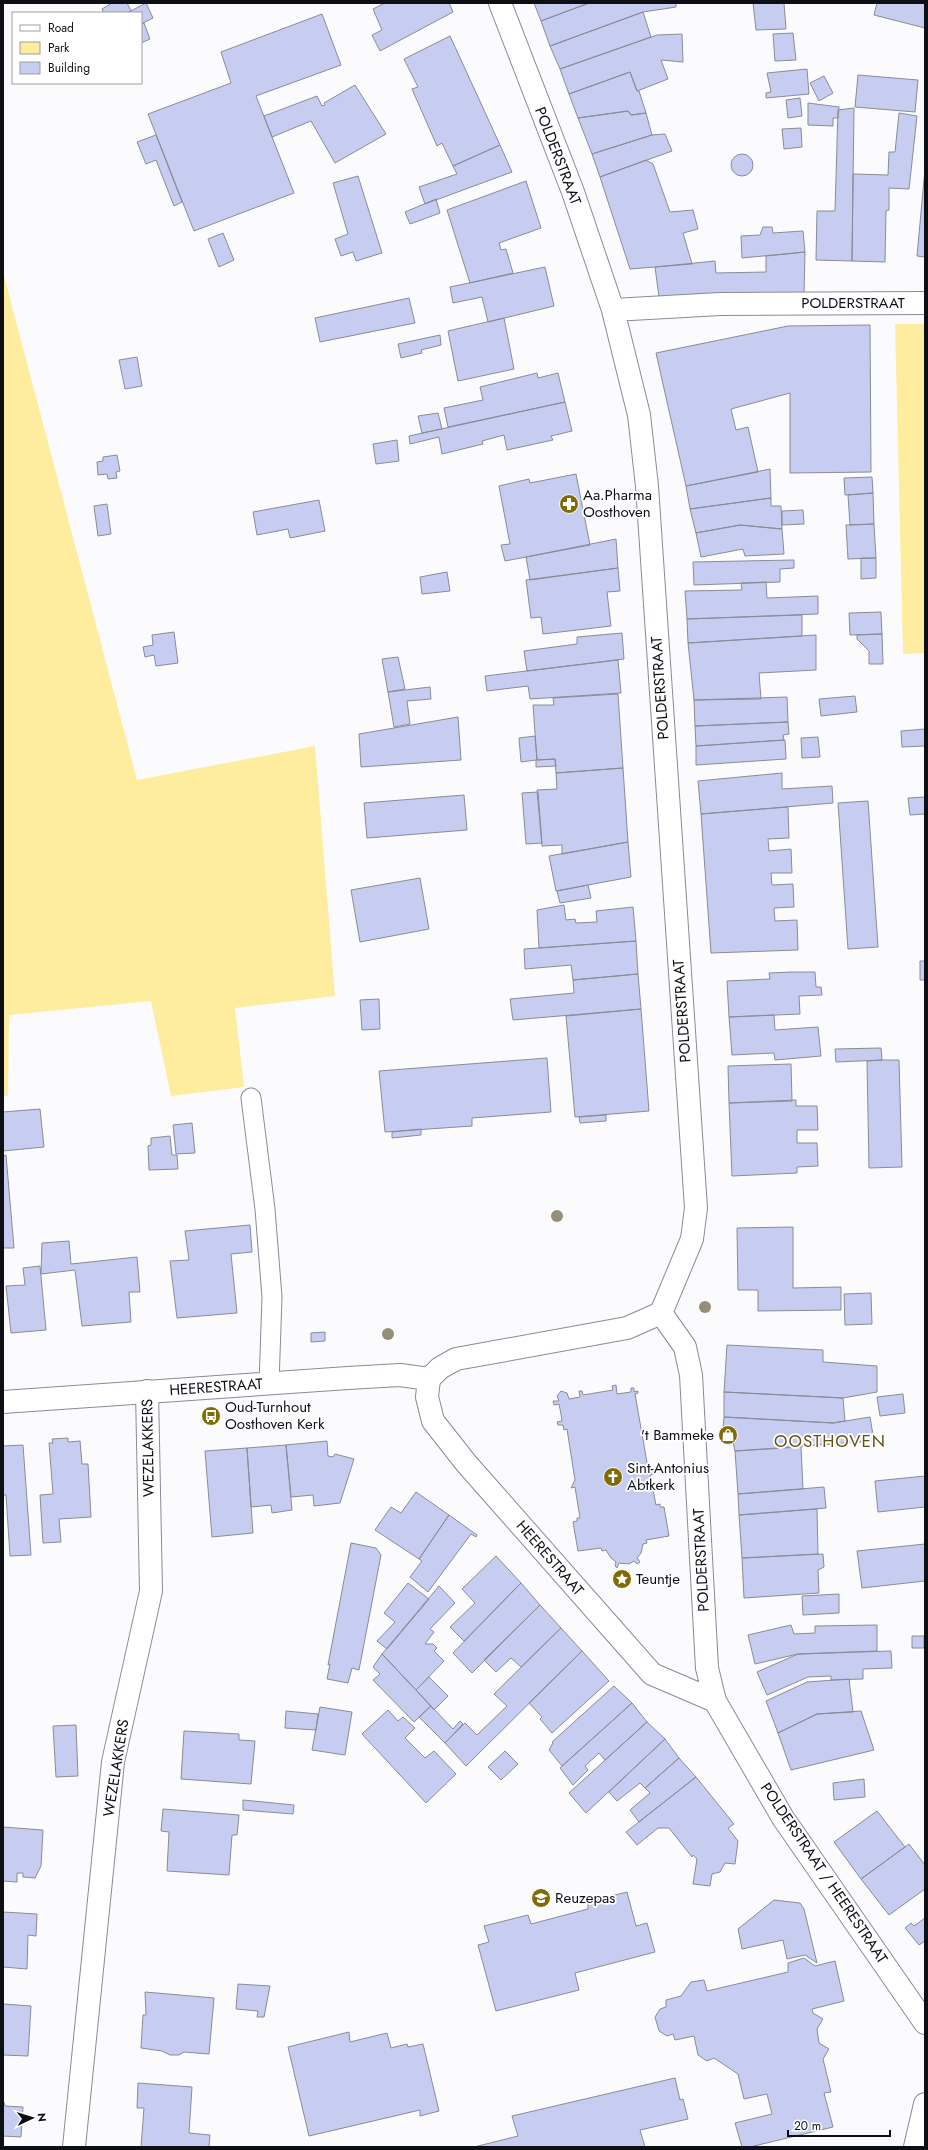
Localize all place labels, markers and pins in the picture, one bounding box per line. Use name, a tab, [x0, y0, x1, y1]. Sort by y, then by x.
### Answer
place label: Aa.Pharma Oosthoven	[583, 484, 652, 523]
pharmacy icon: Aa.Pharma Oosthoven	[558, 493, 580, 515]
place label: Oud-Turnhout Oosthoven Kerk	[225, 1396, 325, 1435]
bus stop icon: Oud-Turnhout Oosthoven Kerk	[200, 1405, 222, 1427]
place label: 't Bammeke	[641, 1424, 714, 1446]
shop icon: 't Bammeke	[717, 1424, 739, 1446]
place label: Sint-Antonius Abtkerk	[627, 1457, 709, 1496]
church icon: Sint-Antonius Abtkerk	[602, 1466, 624, 1488]
place icon: Teuntje	[611, 1568, 633, 1590]
place label: Teuntje	[636, 1568, 680, 1590]
school or university icon: Reuzepas	[530, 1887, 552, 1909]
place label: Reuzepas	[555, 1887, 615, 1909]

